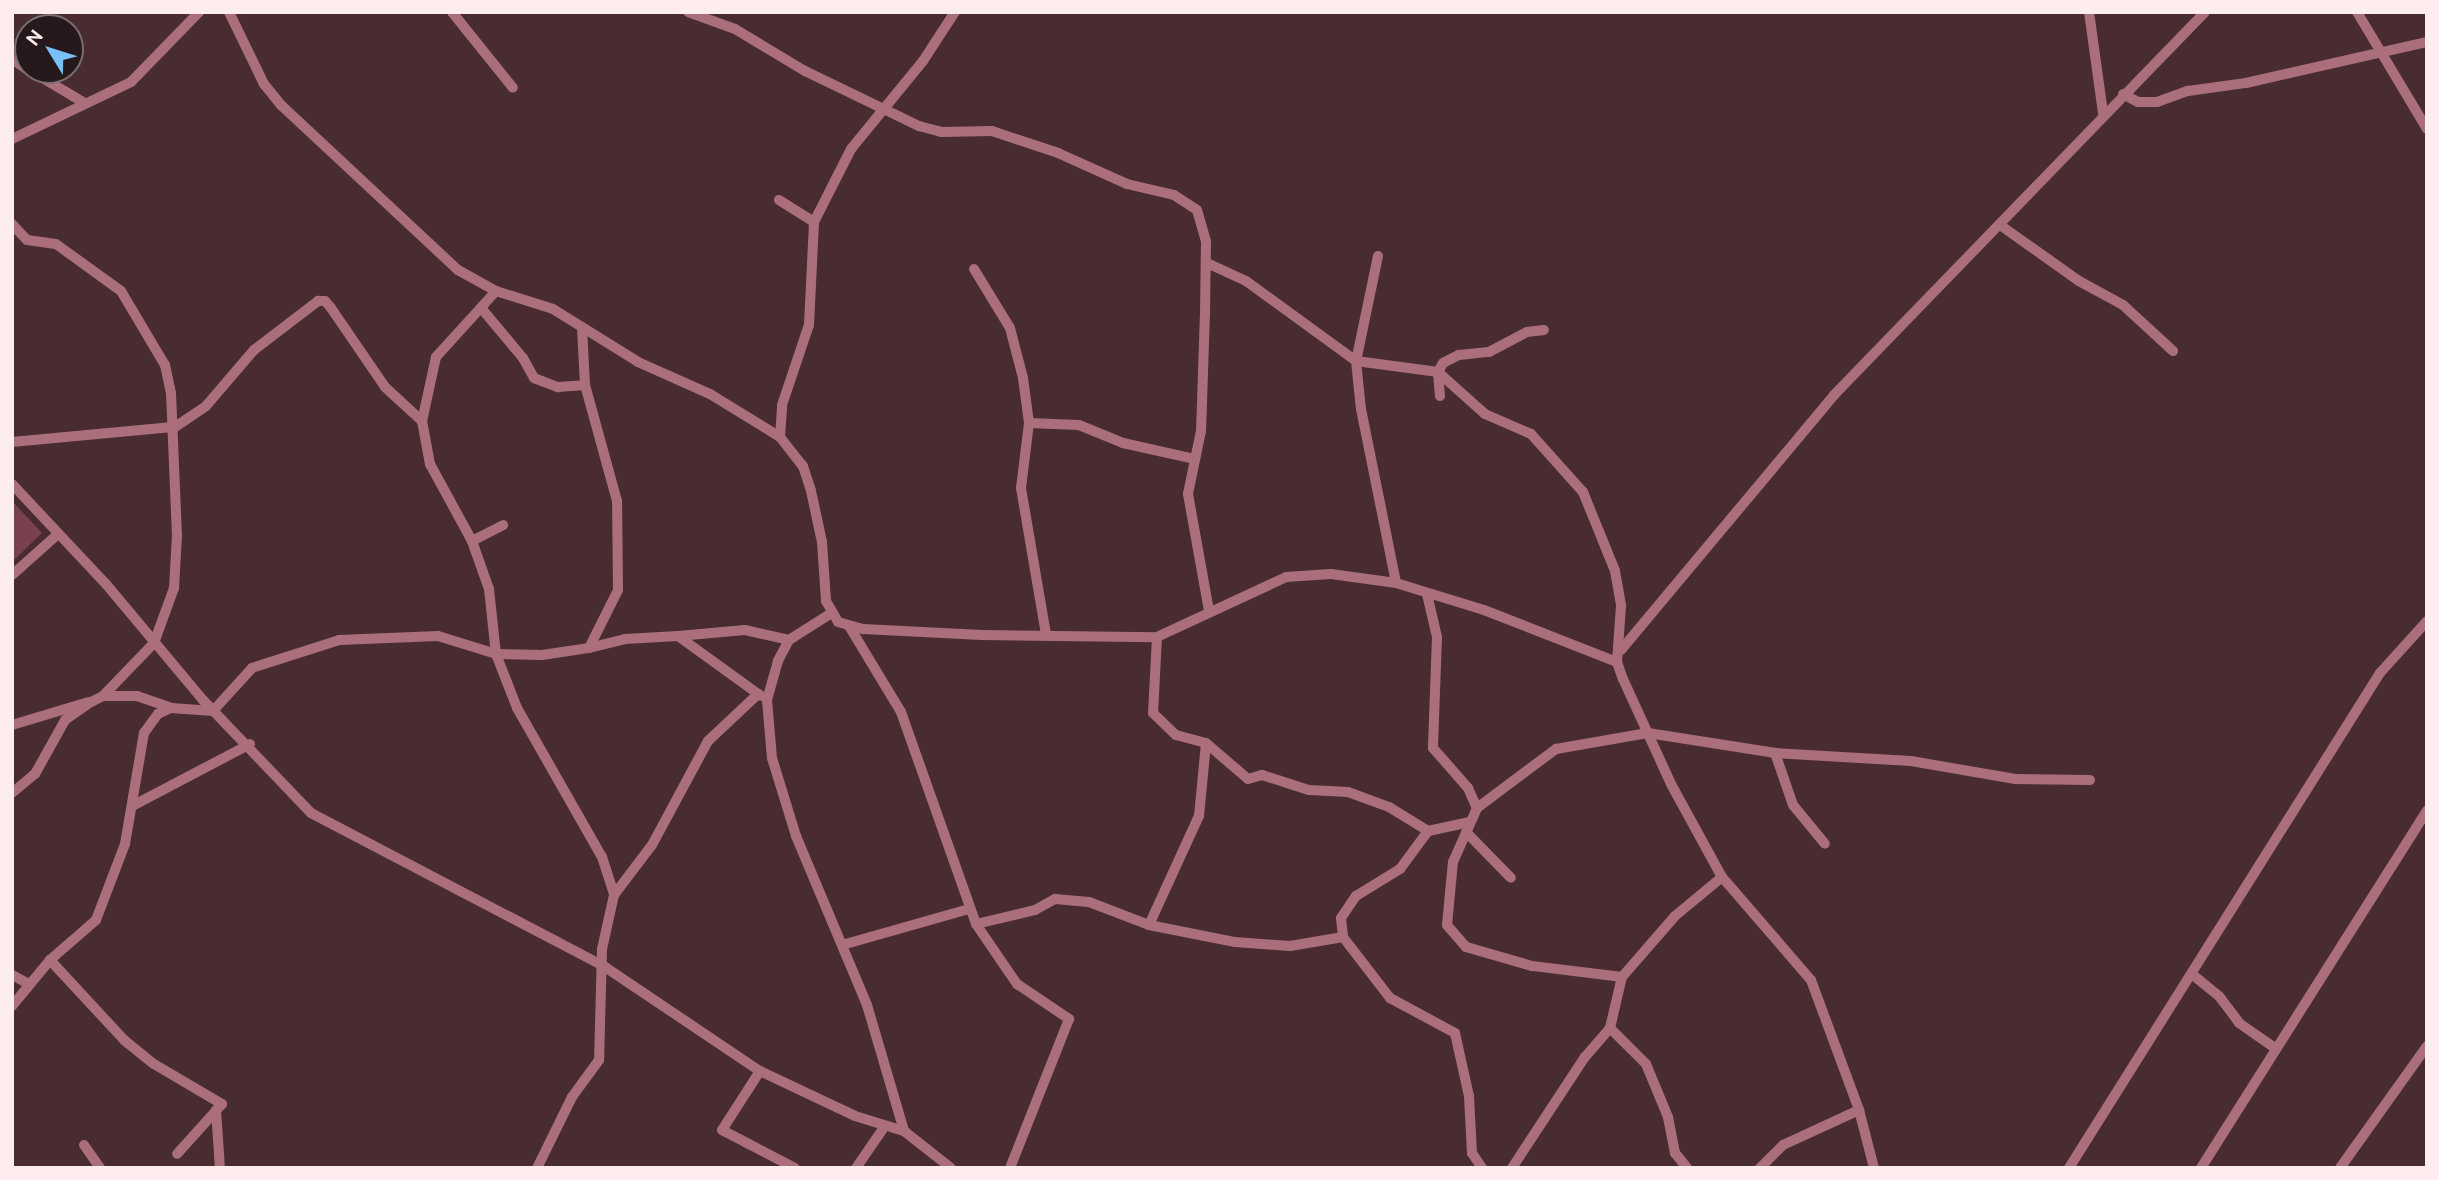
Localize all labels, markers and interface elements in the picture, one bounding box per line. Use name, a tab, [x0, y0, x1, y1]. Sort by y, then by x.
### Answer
north arrow	[14, 14, 84, 84]
text: N	[21, 25, 47, 50]

